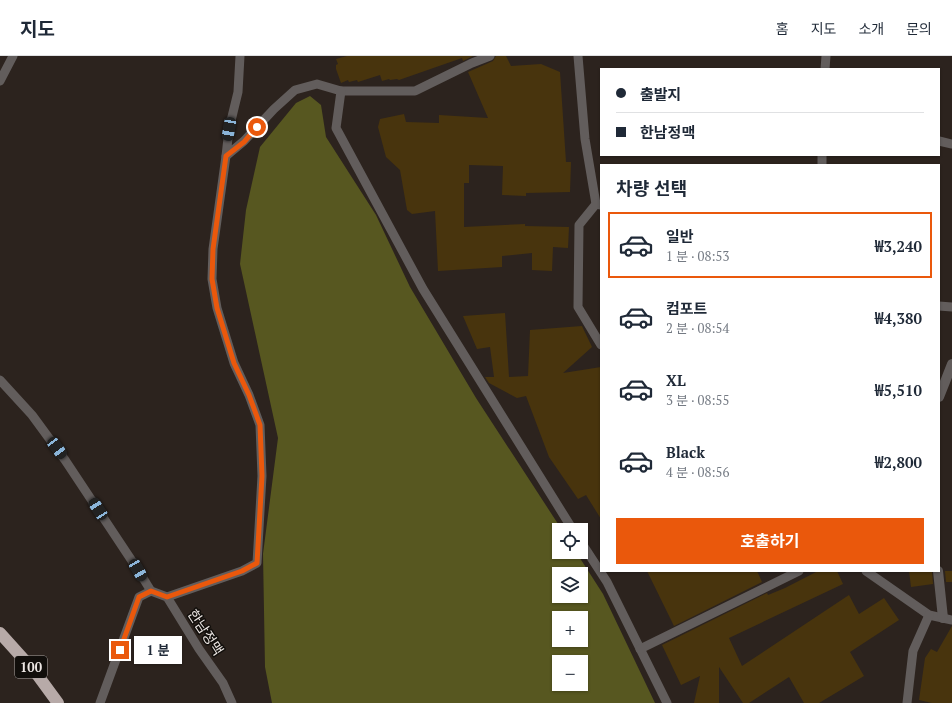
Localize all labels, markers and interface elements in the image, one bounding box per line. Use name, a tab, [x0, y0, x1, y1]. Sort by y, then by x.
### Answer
text: 지도	[20, 16, 55, 41]
text: 홈	[776, 19, 789, 38]
text: 지도	[811, 19, 836, 38]
text: 소개	[858, 19, 884, 38]
text: 문의	[906, 19, 932, 38]
text: 출발지	[640, 84, 681, 104]
car	[221, 116, 237, 142]
route start	[248, 118, 266, 136]
text: 한남정맥	[640, 122, 695, 142]
text: 차량 선택	[616, 176, 687, 200]
text: 일반	[666, 226, 694, 246]
icon: car	[618, 227, 654, 263]
text: ₩3,240	[875, 236, 922, 256]
text: 1 분 · 08:53	[666, 247, 729, 265]
text: 컴포트	[666, 298, 707, 318]
icon: car	[618, 299, 654, 335]
text: ₩4,380	[875, 308, 922, 328]
text: 2 분 · 08:54	[666, 319, 729, 337]
text: XL	[666, 370, 686, 390]
icon: car	[618, 371, 654, 407]
text: ₩5,510	[875, 380, 922, 400]
text: 3 분 · 08:55	[666, 391, 729, 409]
car	[45, 435, 69, 461]
text: Black	[666, 442, 705, 462]
icon: car	[618, 443, 654, 479]
text: ₩2,800	[875, 452, 922, 472]
text: 4 분 · 08:56	[666, 463, 729, 481]
car	[86, 496, 110, 522]
button: 호출하기	[616, 518, 924, 564]
map controls	[552, 523, 588, 691]
button: locate	[552, 523, 588, 559]
car	[127, 557, 149, 583]
button: layers	[552, 567, 588, 603]
street label: 한남정맥	[184, 605, 228, 659]
button: +	[552, 611, 588, 647]
callout: 1 분	[134, 636, 182, 664]
route end	[111, 641, 129, 659]
text: 1 분	[147, 641, 169, 659]
button: −	[552, 655, 588, 691]
road number: 100	[15, 656, 47, 678]

